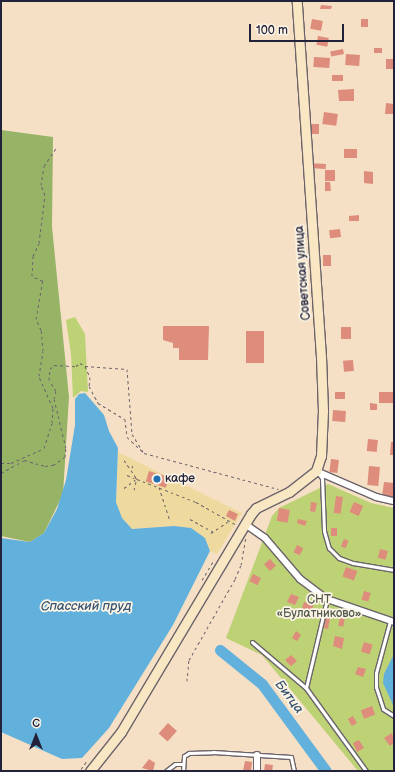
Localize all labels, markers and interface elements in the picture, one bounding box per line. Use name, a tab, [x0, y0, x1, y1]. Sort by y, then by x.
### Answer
scale bar	[251, 16, 346, 42]
text: 100 m	[256, 23, 288, 38]
street label: Советская улица	[293, 225, 313, 321]
place label: кафе	[165, 472, 195, 486]
marker: кафе	[152, 474, 162, 484]
park label: СНТ «Булатниково»	[277, 593, 361, 621]
water label: Спасский пруд	[41, 598, 131, 614]
water label: Битца	[271, 677, 307, 717]
north arrow	[16, 716, 56, 756]
text: С	[32, 717, 40, 730]

